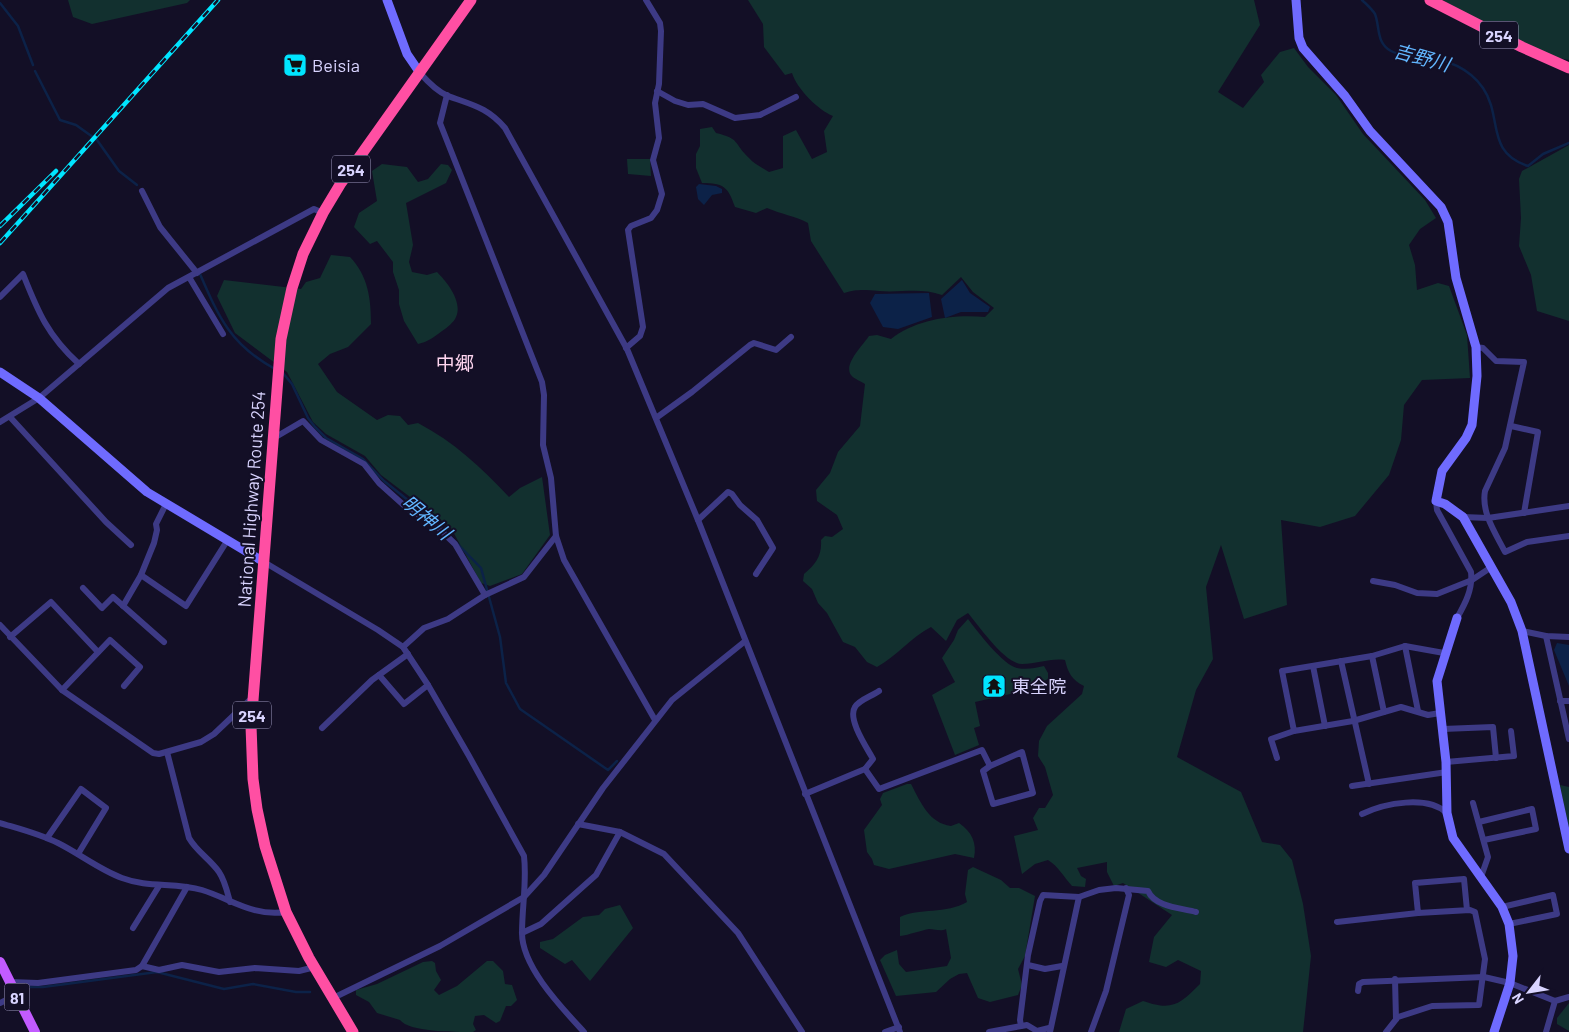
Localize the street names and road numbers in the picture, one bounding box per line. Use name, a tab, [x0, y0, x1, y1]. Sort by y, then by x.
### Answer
road number: 254	[1480, 22, 1518, 48]
road number: 254	[332, 156, 370, 182]
street label: National Highway Route 254	[232, 390, 270, 608]
road number: 254	[233, 702, 271, 728]
road number: 81	[4, 984, 30, 1010]

